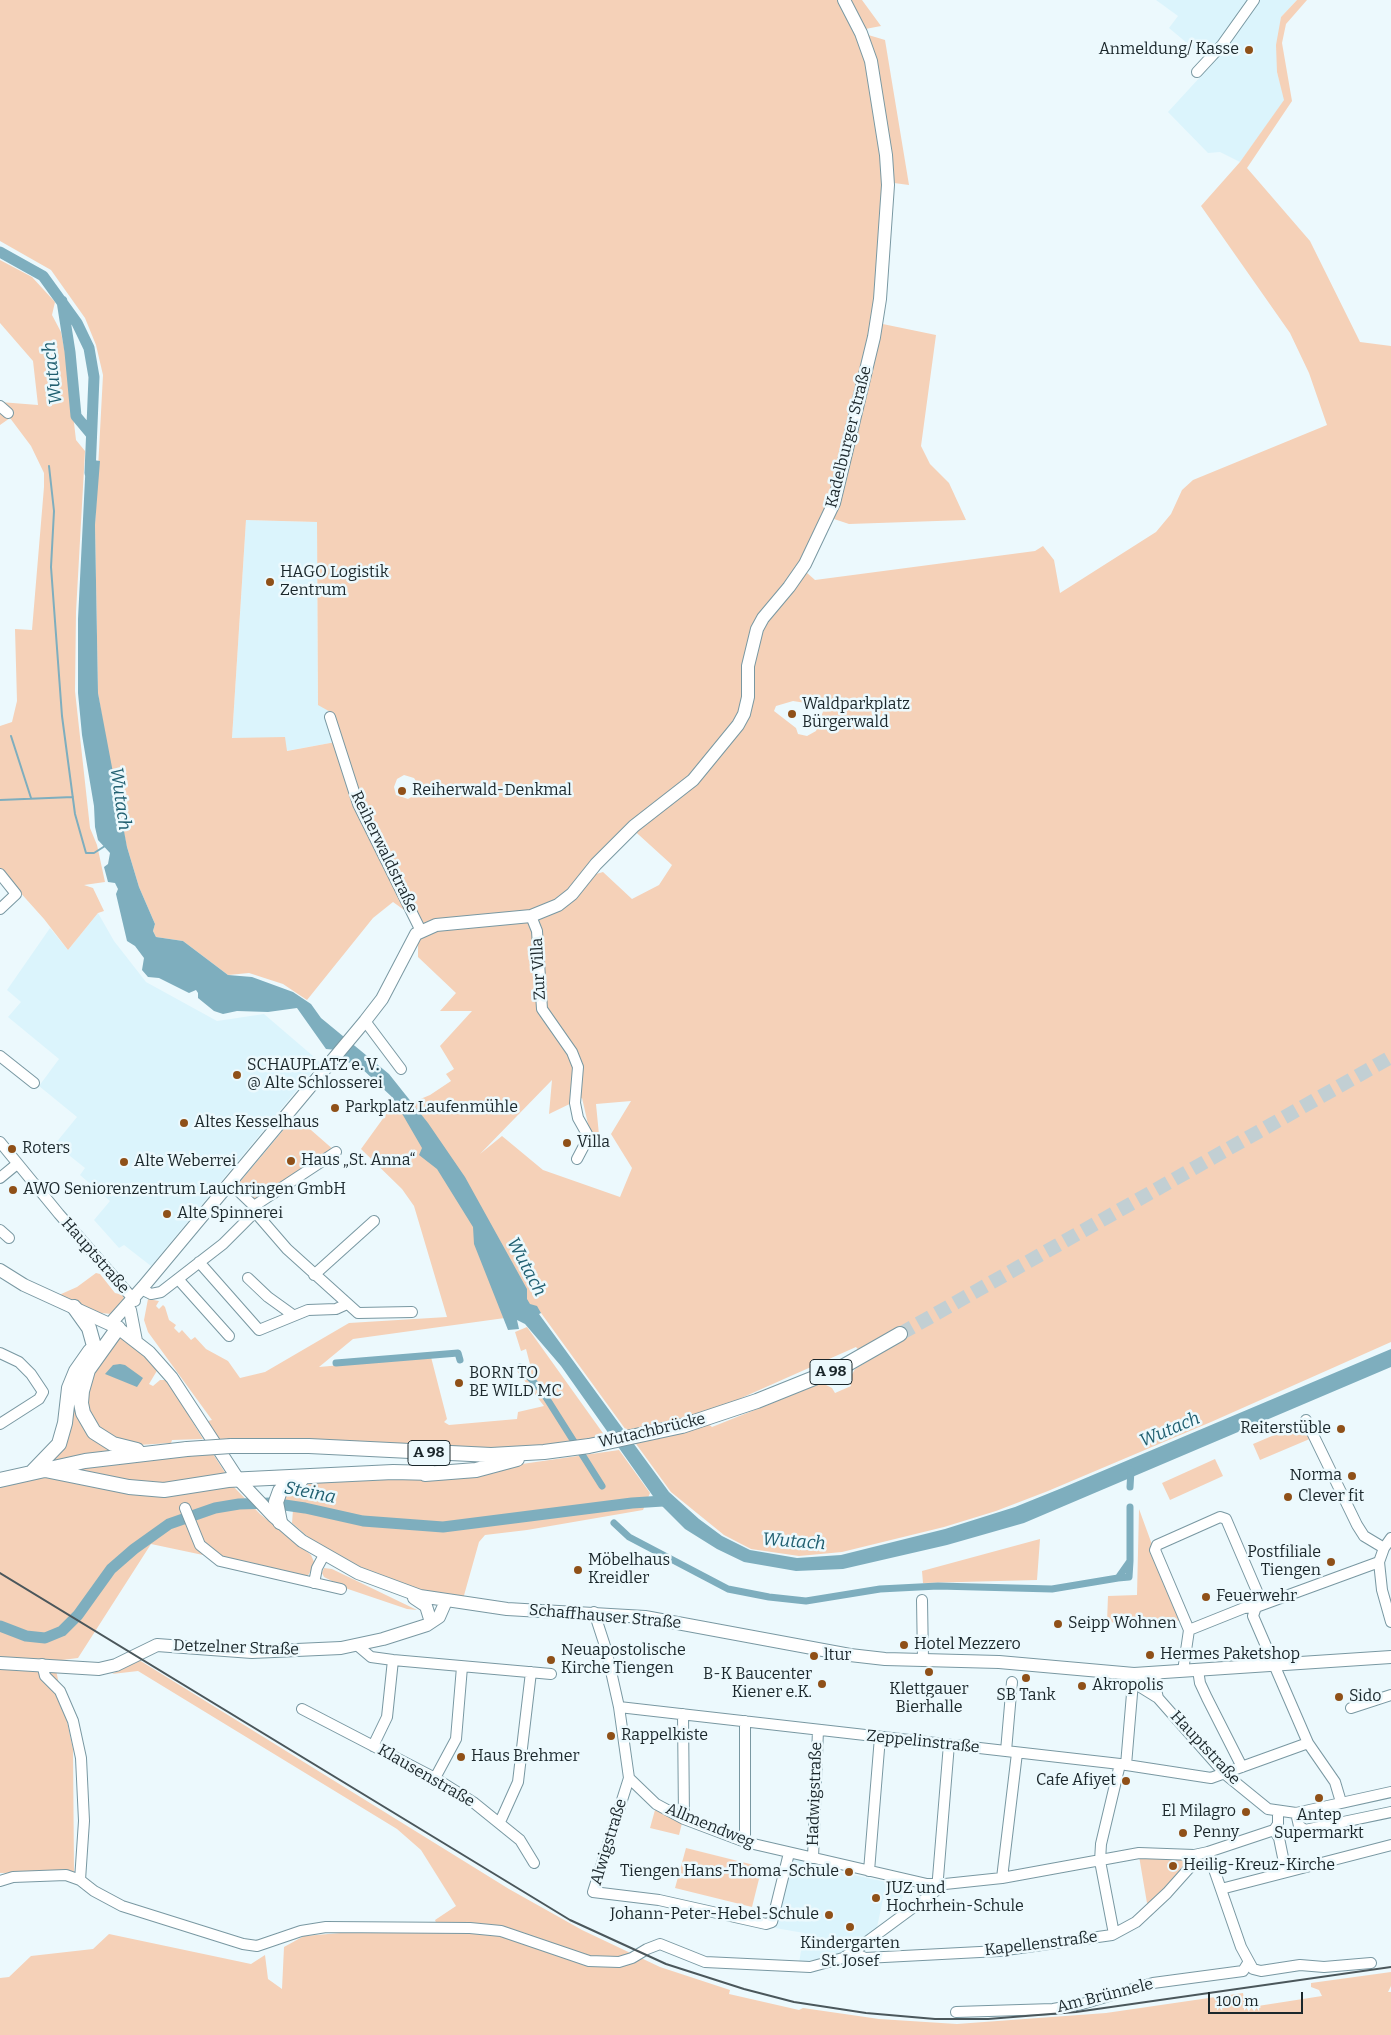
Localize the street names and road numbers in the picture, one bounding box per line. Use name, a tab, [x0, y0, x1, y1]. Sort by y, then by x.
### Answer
street label: Kadelburger Straße	[822, 364, 876, 510]
street label: Reiherwaldstraße	[346, 788, 422, 916]
street label: Zur Villa	[528, 937, 550, 1001]
street label: Hauptstraße	[57, 1214, 133, 1298]
road number: A 98	[810, 1360, 852, 1384]
street label: Wutachbrücke	[597, 1409, 707, 1453]
road number: A 98	[408, 1440, 450, 1466]
street label: Schaffhauser Straße	[528, 1601, 682, 1633]
street label: Detzelner Straße	[173, 1636, 299, 1660]
street label: Hauptstraße	[1166, 1707, 1244, 1789]
street label: Zeppelinstraße	[866, 1727, 980, 1757]
street label: Klausenstraße	[374, 1741, 478, 1811]
street label: Hadwigstraße	[804, 1741, 826, 1847]
street label: Alwigstraße	[587, 1796, 631, 1888]
street label: Allmendweg	[663, 1800, 757, 1852]
street label: Kapellenstraße	[983, 1928, 1099, 1960]
street label: Am Brünnele	[1055, 1975, 1155, 2017]

